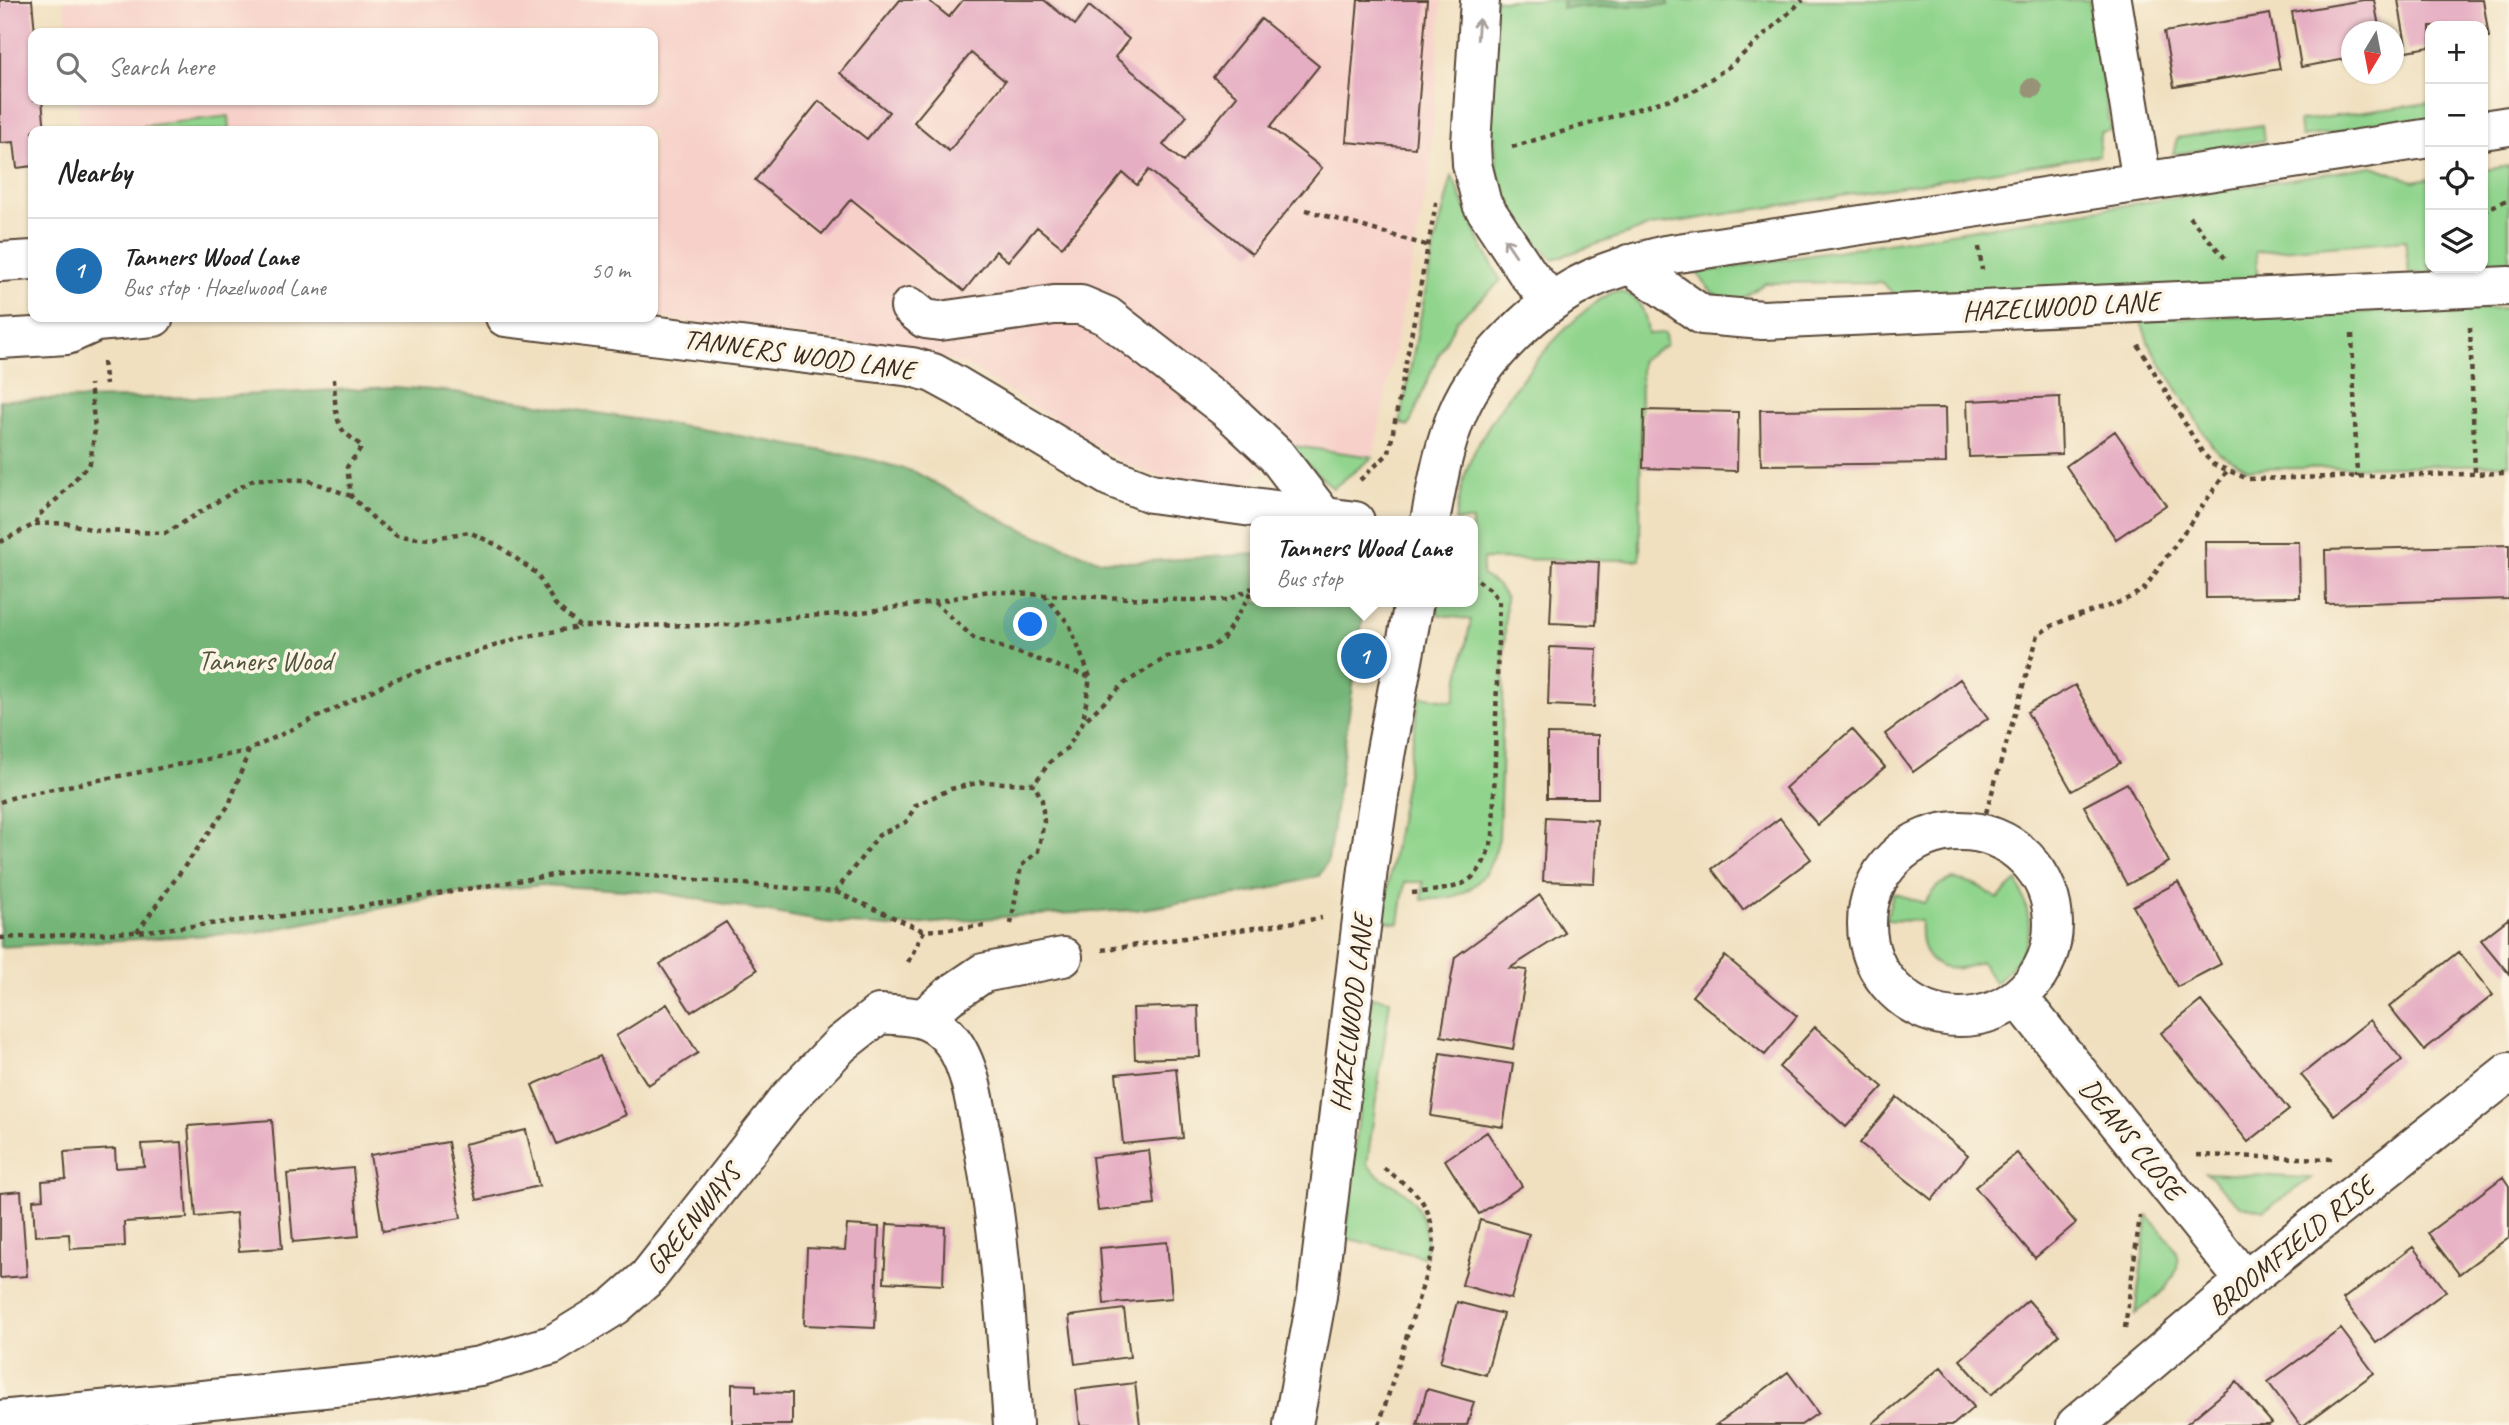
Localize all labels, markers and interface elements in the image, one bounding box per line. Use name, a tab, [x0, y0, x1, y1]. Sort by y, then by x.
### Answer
one-way arrow	[1472, 18, 1485, 41]
north arrow	[2341, 21, 2404, 84]
map controls	[2425, 21, 2488, 273]
button: +	[2425, 21, 2488, 84]
search box	[28, 28, 658, 105]
icon: search	[52, 48, 90, 86]
text: Search here	[108, 50, 214, 83]
button: −	[2425, 84, 2488, 147]
button: locate	[2425, 147, 2488, 210]
text: Nearby	[56, 153, 132, 191]
button: layers	[2425, 210, 2488, 273]
one-way arrow	[1503, 238, 1517, 257]
text: Tanners Wood Lane	[123, 240, 298, 273]
text: 1	[74, 256, 84, 285]
text: 50 m	[591, 256, 630, 285]
text: Bus stop · Hazelwood Lane	[123, 273, 326, 302]
street label: HAZELWOOD LANE	[1961, 283, 2164, 329]
street label: TANNERS WOOD LANE	[681, 320, 921, 388]
popup	[1250, 516, 1478, 607]
text: Tanners Wood Lane	[1276, 531, 1452, 564]
text: Bus stop	[1276, 564, 1343, 593]
your location	[1013, 607, 1047, 641]
pin: 1	[1341, 630, 1387, 682]
park label: Tanners Wood	[198, 643, 336, 678]
street label: HAZELWOOD LANE	[1322, 909, 1381, 1113]
street label: DEANS CLOSE	[2072, 1071, 2194, 1210]
street label: GREENWAYS	[638, 1153, 751, 1282]
street label: BROOMFIELD RISE	[2201, 1166, 2384, 1324]

